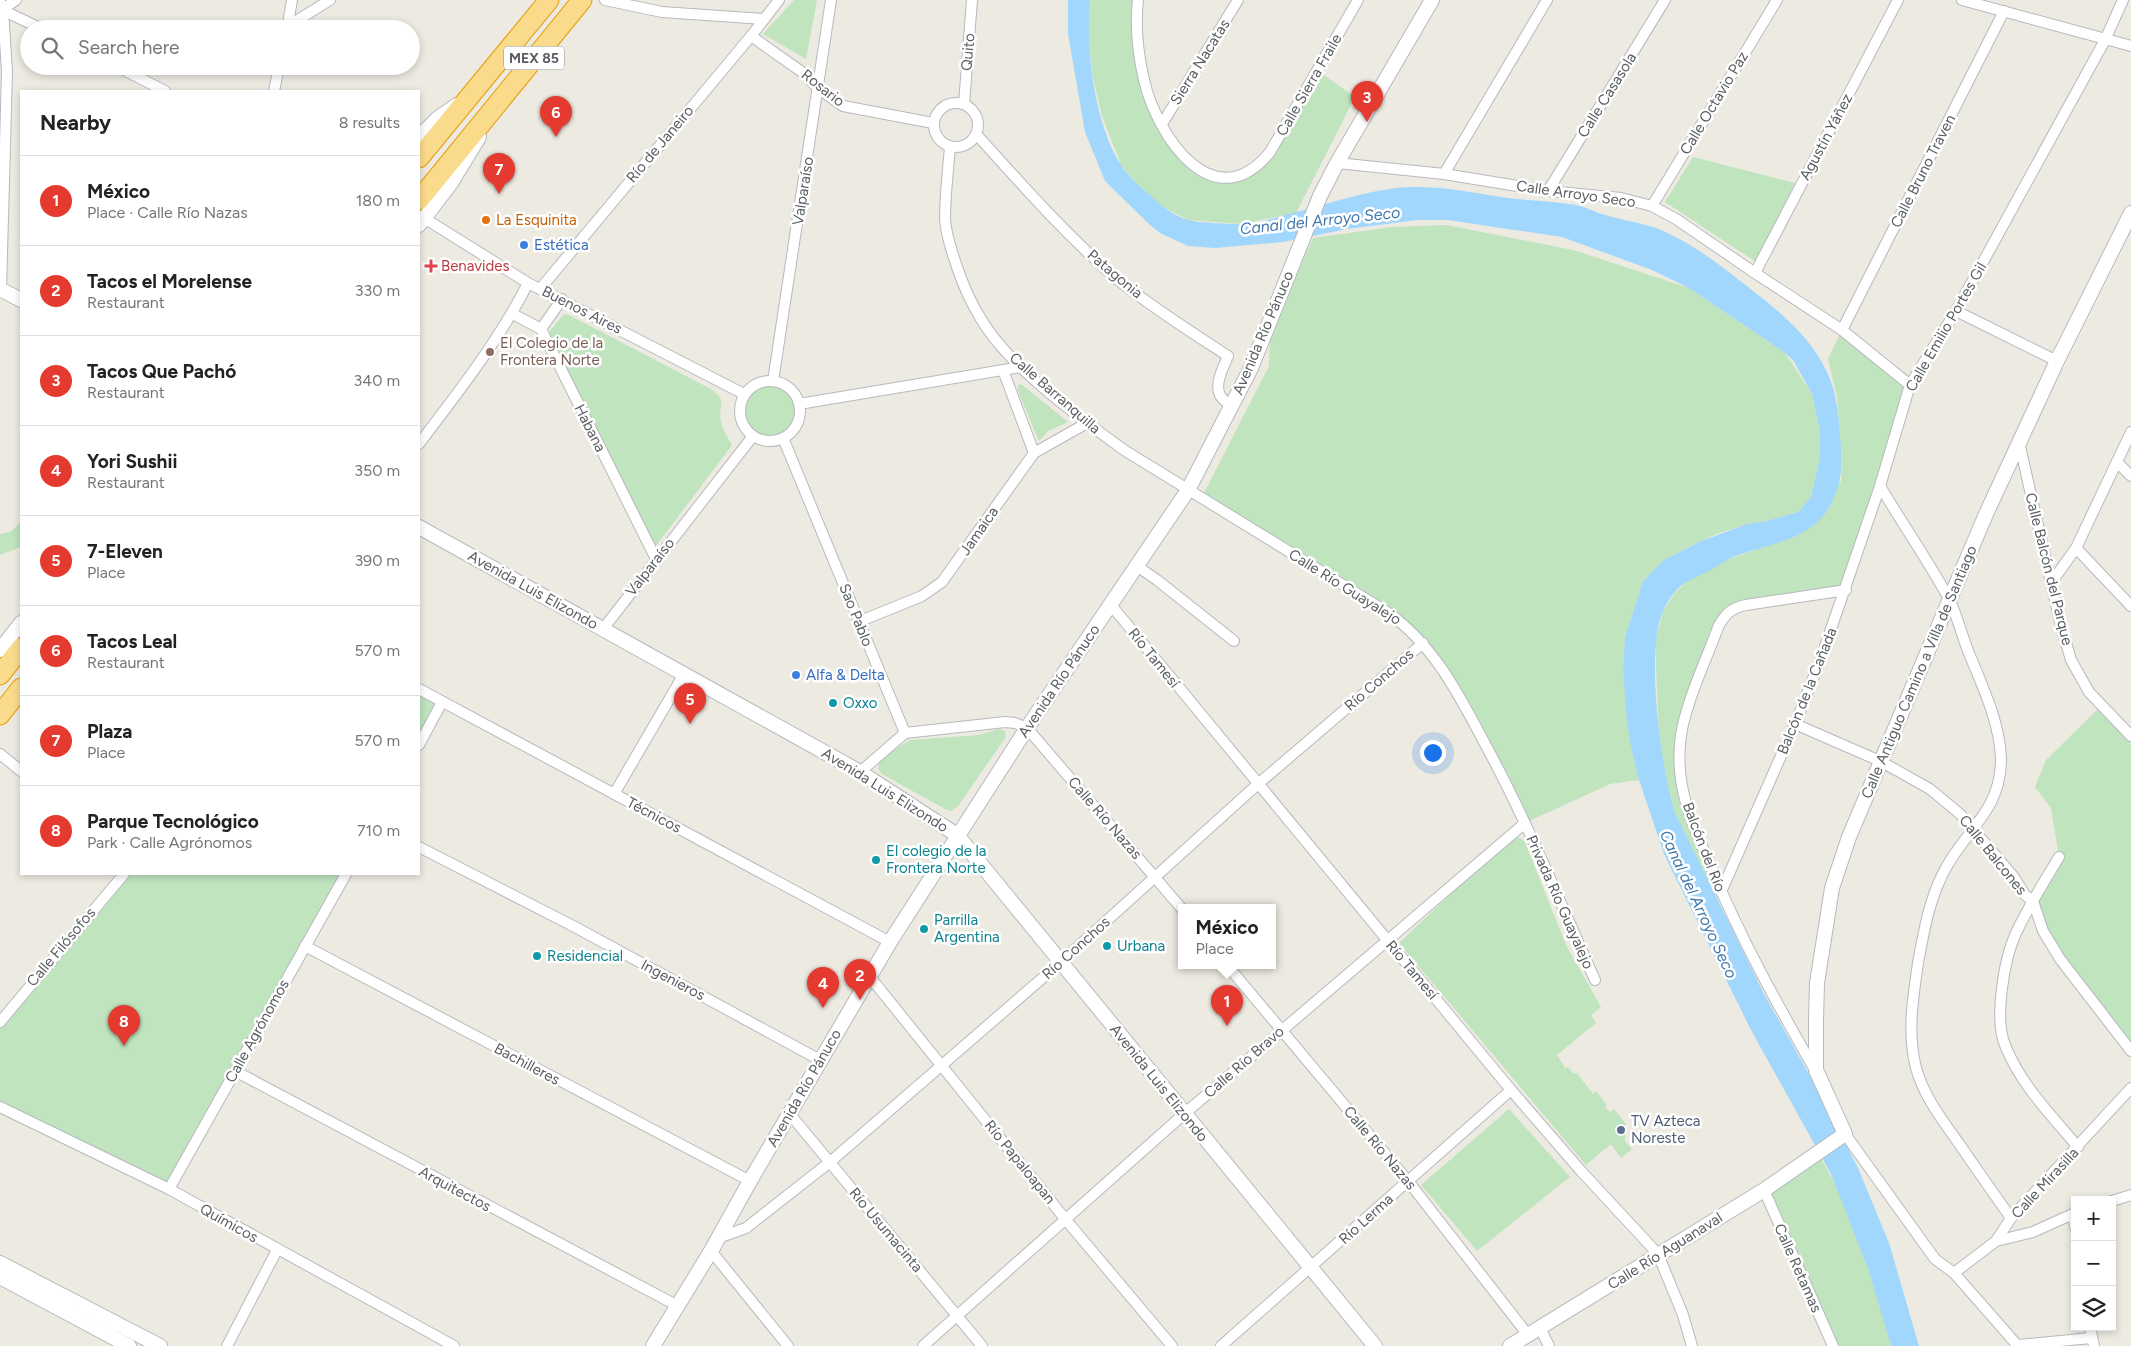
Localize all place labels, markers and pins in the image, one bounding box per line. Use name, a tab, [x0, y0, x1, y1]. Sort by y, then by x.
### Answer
pin: 3	[1351, 81, 1383, 122]
pin: 6	[540, 96, 572, 137]
pin: 7	[483, 153, 515, 194]
place label: La Esquinita	[496, 211, 577, 229]
marker: La Esquinita	[480, 214, 492, 226]
place label: Estética	[534, 236, 589, 254]
marker: Estética	[518, 239, 530, 251]
place label: Benavides	[441, 257, 510, 275]
marker: Benavides	[425, 260, 437, 272]
place label: El Colegio de la Frontera Norte	[500, 334, 603, 369]
marker: El Colegio de la Frontera Norte	[484, 346, 496, 358]
place label: Alfa & Delta	[806, 666, 885, 684]
marker: Alfa & Delta	[790, 669, 802, 681]
pin: 5	[674, 683, 706, 724]
place label: Oxxo	[843, 694, 878, 712]
marker: Oxxo	[827, 697, 839, 709]
place label: El colegio de la Frontera Norte	[886, 842, 987, 877]
marker: El colegio de la Frontera Norte	[870, 854, 882, 866]
place label: Parrilla Argentina	[934, 911, 1000, 946]
marker: Parrilla Argentina	[918, 923, 930, 935]
place label: Urbana	[1117, 937, 1165, 955]
marker: Urbana	[1101, 940, 1113, 952]
place label: Residencial	[547, 947, 623, 965]
marker: Residencial	[531, 950, 543, 962]
pin: 2	[844, 959, 876, 1000]
pin: 4	[807, 967, 839, 1008]
pin: 1	[1211, 985, 1243, 1026]
pin: 8	[108, 1005, 140, 1046]
place label: TV Azteca Noreste	[1631, 1112, 1701, 1147]
marker: TV Azteca Noreste	[1615, 1124, 1627, 1136]

